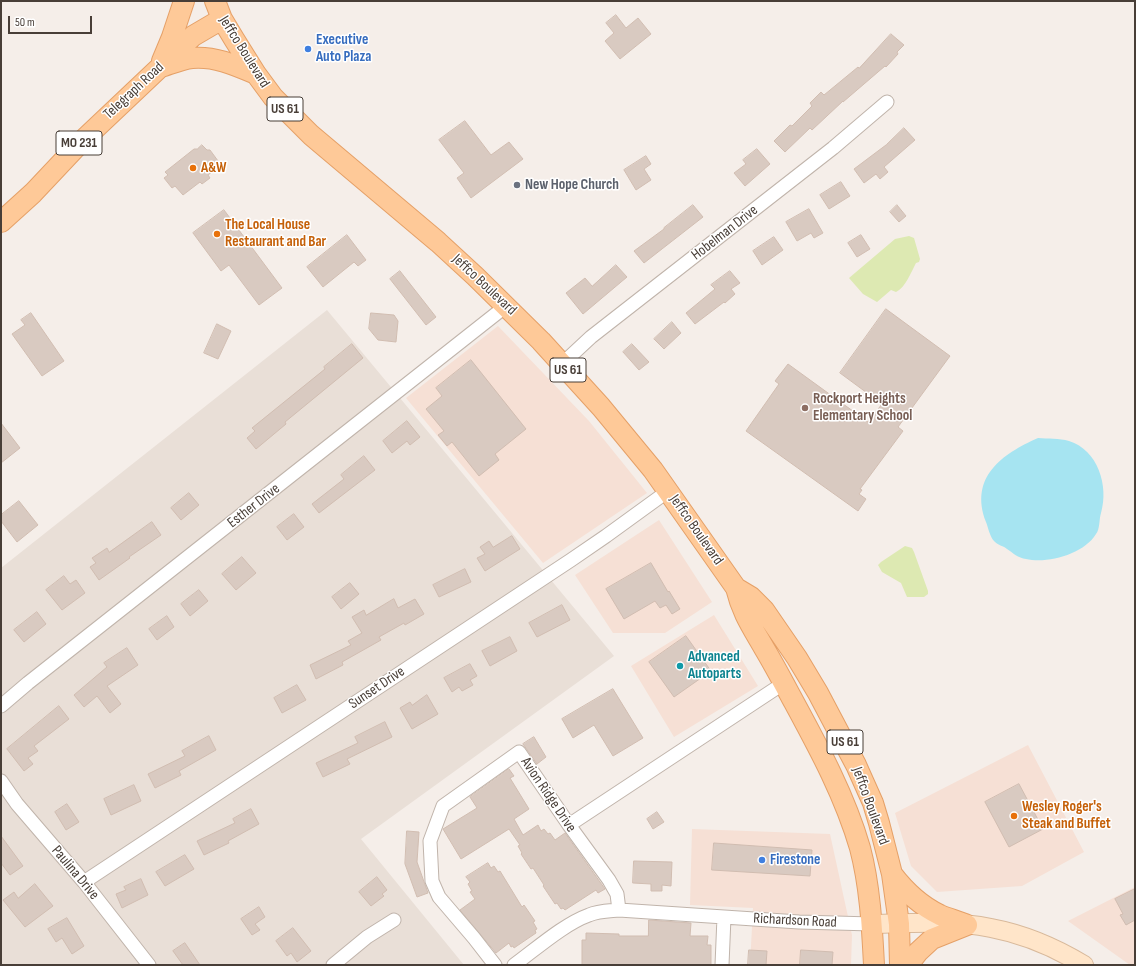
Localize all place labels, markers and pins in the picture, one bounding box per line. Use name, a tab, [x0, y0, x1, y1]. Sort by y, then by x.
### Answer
place label: Executive Auto Plaza	[316, 31, 371, 66]
marker: Executive Auto Plaza	[303, 44, 313, 54]
place label: A&W	[201, 159, 227, 177]
marker: A&W	[188, 163, 198, 173]
place label: New Hope Church	[525, 176, 619, 194]
marker: New Hope Church	[512, 180, 522, 190]
place label: The Local House Restaurant and Bar	[225, 216, 326, 251]
marker: The Local House Restaurant and Bar	[212, 229, 222, 239]
place label: Rockport Heights Elementary School	[813, 390, 912, 425]
marker: Rockport Heights Elementary School	[800, 403, 810, 413]
place label: Advanced Autoparts	[688, 648, 741, 683]
marker: Advanced Autoparts	[675, 661, 685, 671]
place label: Wesley Roger's Steak and Buffet	[1022, 798, 1111, 833]
marker: Wesley Roger's Steak and Buffet	[1009, 811, 1019, 821]
place label: Firestone	[770, 851, 820, 869]
marker: Firestone	[757, 855, 767, 865]

